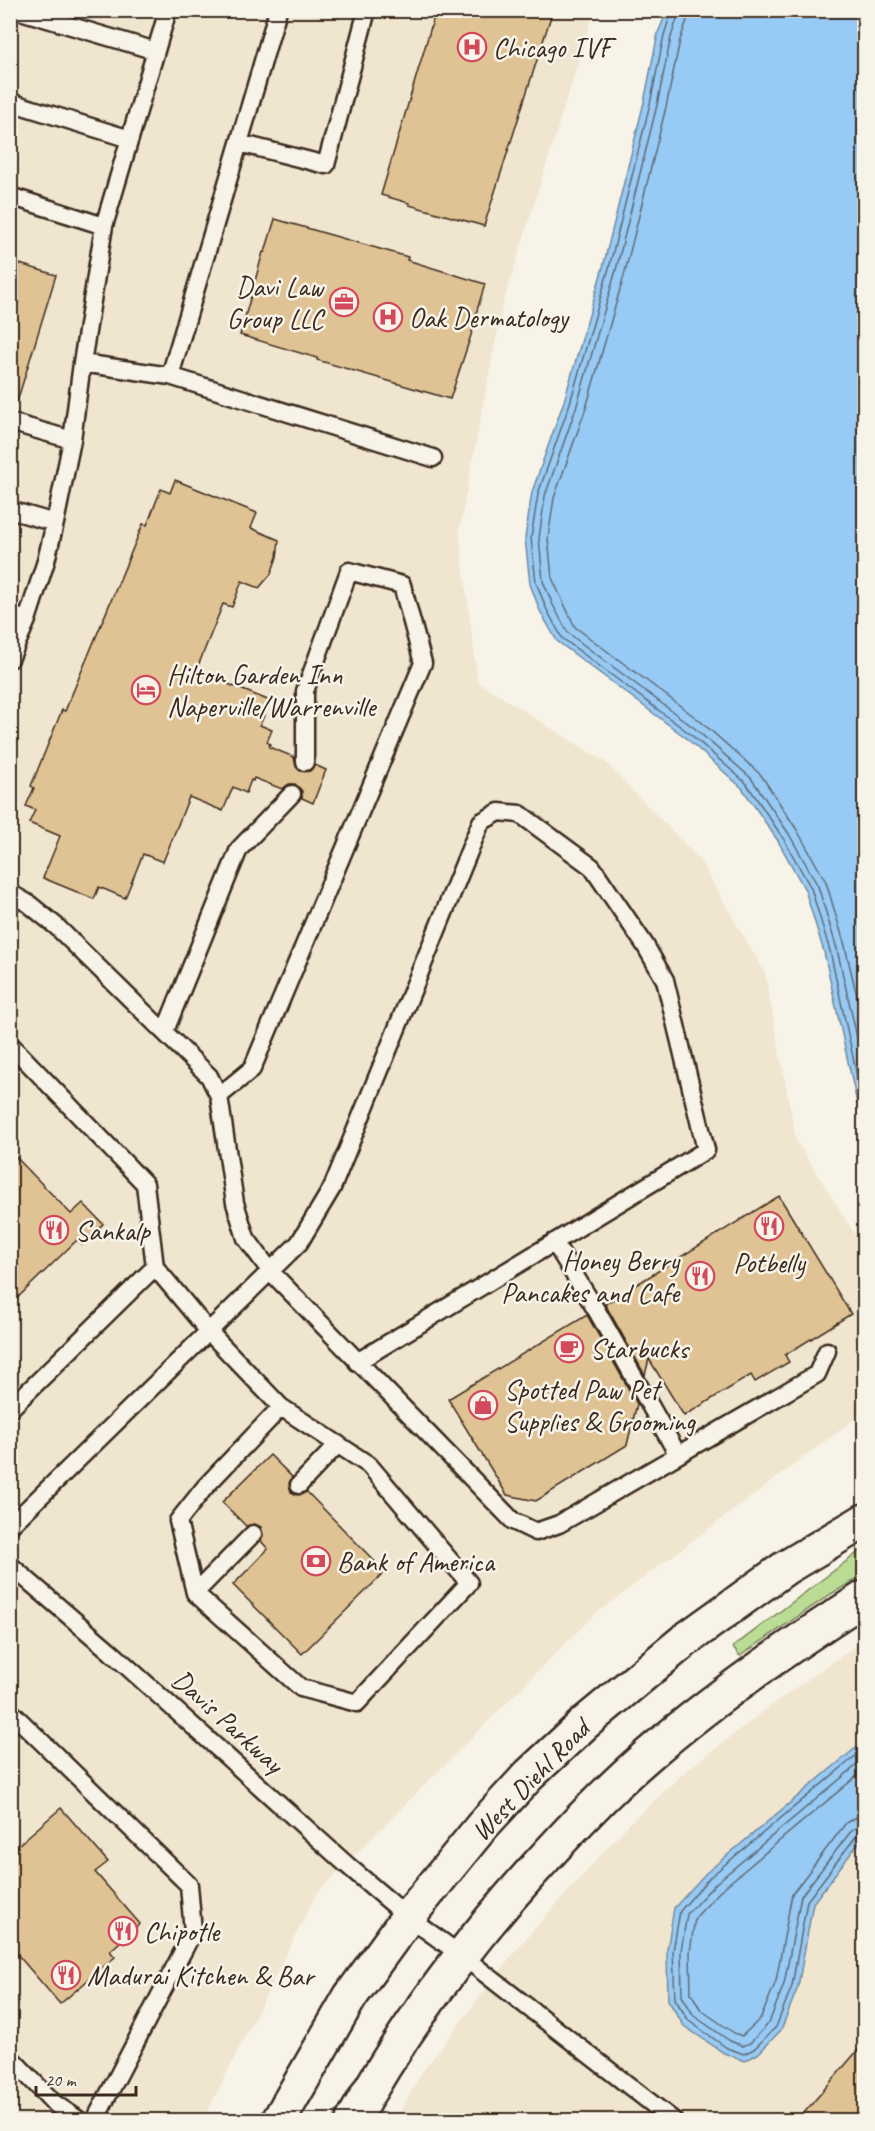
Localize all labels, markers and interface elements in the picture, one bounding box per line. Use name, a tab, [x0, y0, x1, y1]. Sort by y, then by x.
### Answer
place label: Chicago IVF	[493, 30, 617, 65]
hospital icon: Chicago IVF	[456, 31, 488, 63]
place label: Davi Law Group LLC	[227, 269, 326, 336]
office icon: Davi Law Group LLC	[328, 286, 360, 318]
place label: Oak Dermatology	[409, 300, 570, 335]
hospital icon: Oak Dermatology	[372, 301, 404, 333]
place label: Hilton Garden Inn Naperville/Warrenville	[167, 657, 377, 724]
hotel icon: Hilton Garden Inn Naperville/Warrenville	[130, 674, 162, 706]
restaurant icon: Potbelly	[753, 1210, 785, 1242]
place label: Sankalp	[75, 1213, 151, 1248]
restaurant icon: Sankalp	[38, 1214, 70, 1246]
place label: Honey Berry Pancakes and Cafe	[501, 1243, 681, 1310]
place label: Potbelly	[733, 1245, 807, 1280]
restaurant icon: Honey Berry Pancakes and Cafe	[684, 1260, 716, 1292]
place label: Starbucks	[590, 1331, 690, 1366]
cafe icon: Starbucks	[553, 1332, 585, 1364]
place label: Spotted Paw Pet Supplies & Grooming	[504, 1372, 696, 1439]
shop icon: Spotted Paw Pet Supplies & Grooming	[467, 1389, 499, 1421]
place label: Bank of America	[337, 1544, 496, 1579]
bank icon: Bank of America	[300, 1545, 332, 1577]
street label: Davis Parkway	[165, 1662, 293, 1782]
street label: West Diehl Road	[463, 1709, 599, 1848]
place label: Chipotle	[144, 1914, 221, 1949]
restaurant icon: Chipotle	[107, 1915, 139, 1947]
place label: Madurai Kitchen & Bar	[87, 1958, 316, 1993]
restaurant icon: Madurai Kitchen & Bar	[50, 1959, 82, 1991]
scale bar	[36, 2059, 136, 2097]
text: 20 m	[45, 2069, 78, 2091]

